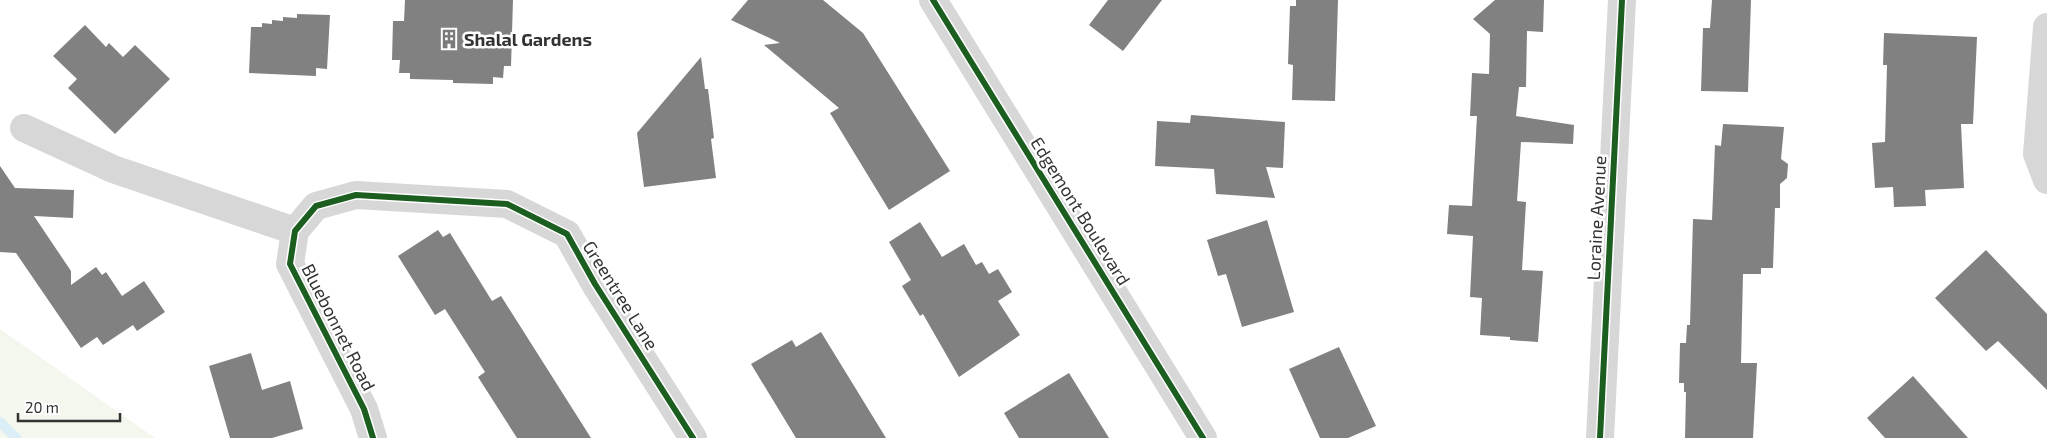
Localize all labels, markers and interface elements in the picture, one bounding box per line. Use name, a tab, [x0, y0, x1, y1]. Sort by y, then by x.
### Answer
building icon: Shalal Gardens	[438, 28, 460, 50]
place label: Shalal Gardens	[464, 28, 592, 50]
street label: Edgemont Boulevard	[1026, 133, 1136, 289]
street label: Loraine Avenue	[1582, 155, 1610, 281]
street label: Greentree Lane	[579, 236, 663, 354]
street label: Bluebonnet Road	[297, 260, 381, 394]
scale bar	[18, 390, 120, 422]
text: 20 m	[25, 398, 59, 416]

